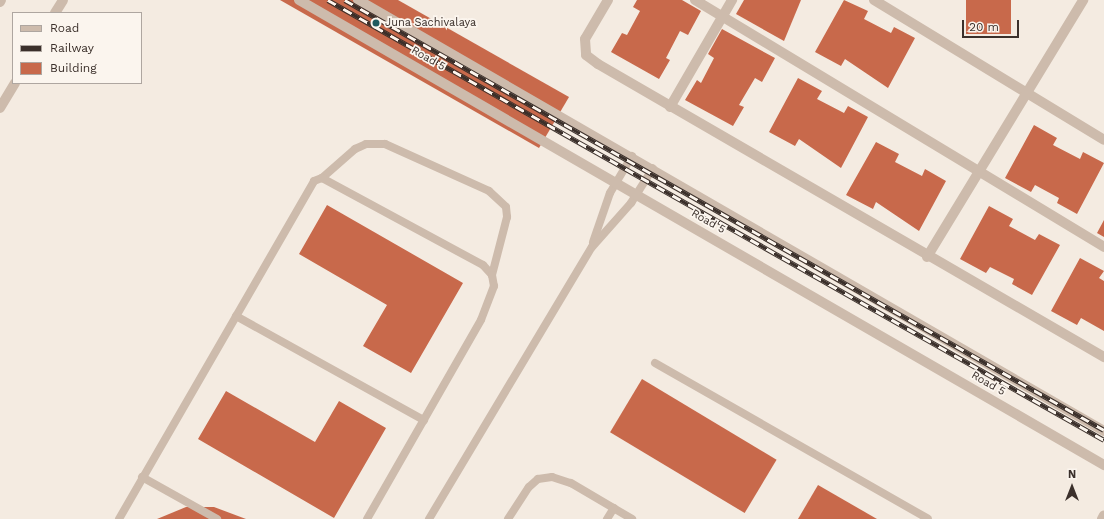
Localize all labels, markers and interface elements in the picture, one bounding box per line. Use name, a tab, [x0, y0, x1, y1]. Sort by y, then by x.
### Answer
legend	[12, 12, 142, 84]
scale bar	[964, 12, 1021, 38]
place label: Juna Sachivalaya	[385, 16, 477, 30]
marker: Juna Sachivalaya	[370, 17, 382, 29]
text: 20 m	[969, 20, 999, 34]
text: Road	[50, 21, 79, 35]
text: Railway	[50, 41, 94, 55]
street label: Road 5	[409, 44, 447, 74]
text: Building	[50, 61, 97, 75]
street label: Road 5	[689, 207, 727, 237]
street label: Road 5	[969, 369, 1007, 399]
north arrow	[1052, 467, 1092, 507]
text: N	[1068, 468, 1076, 481]

